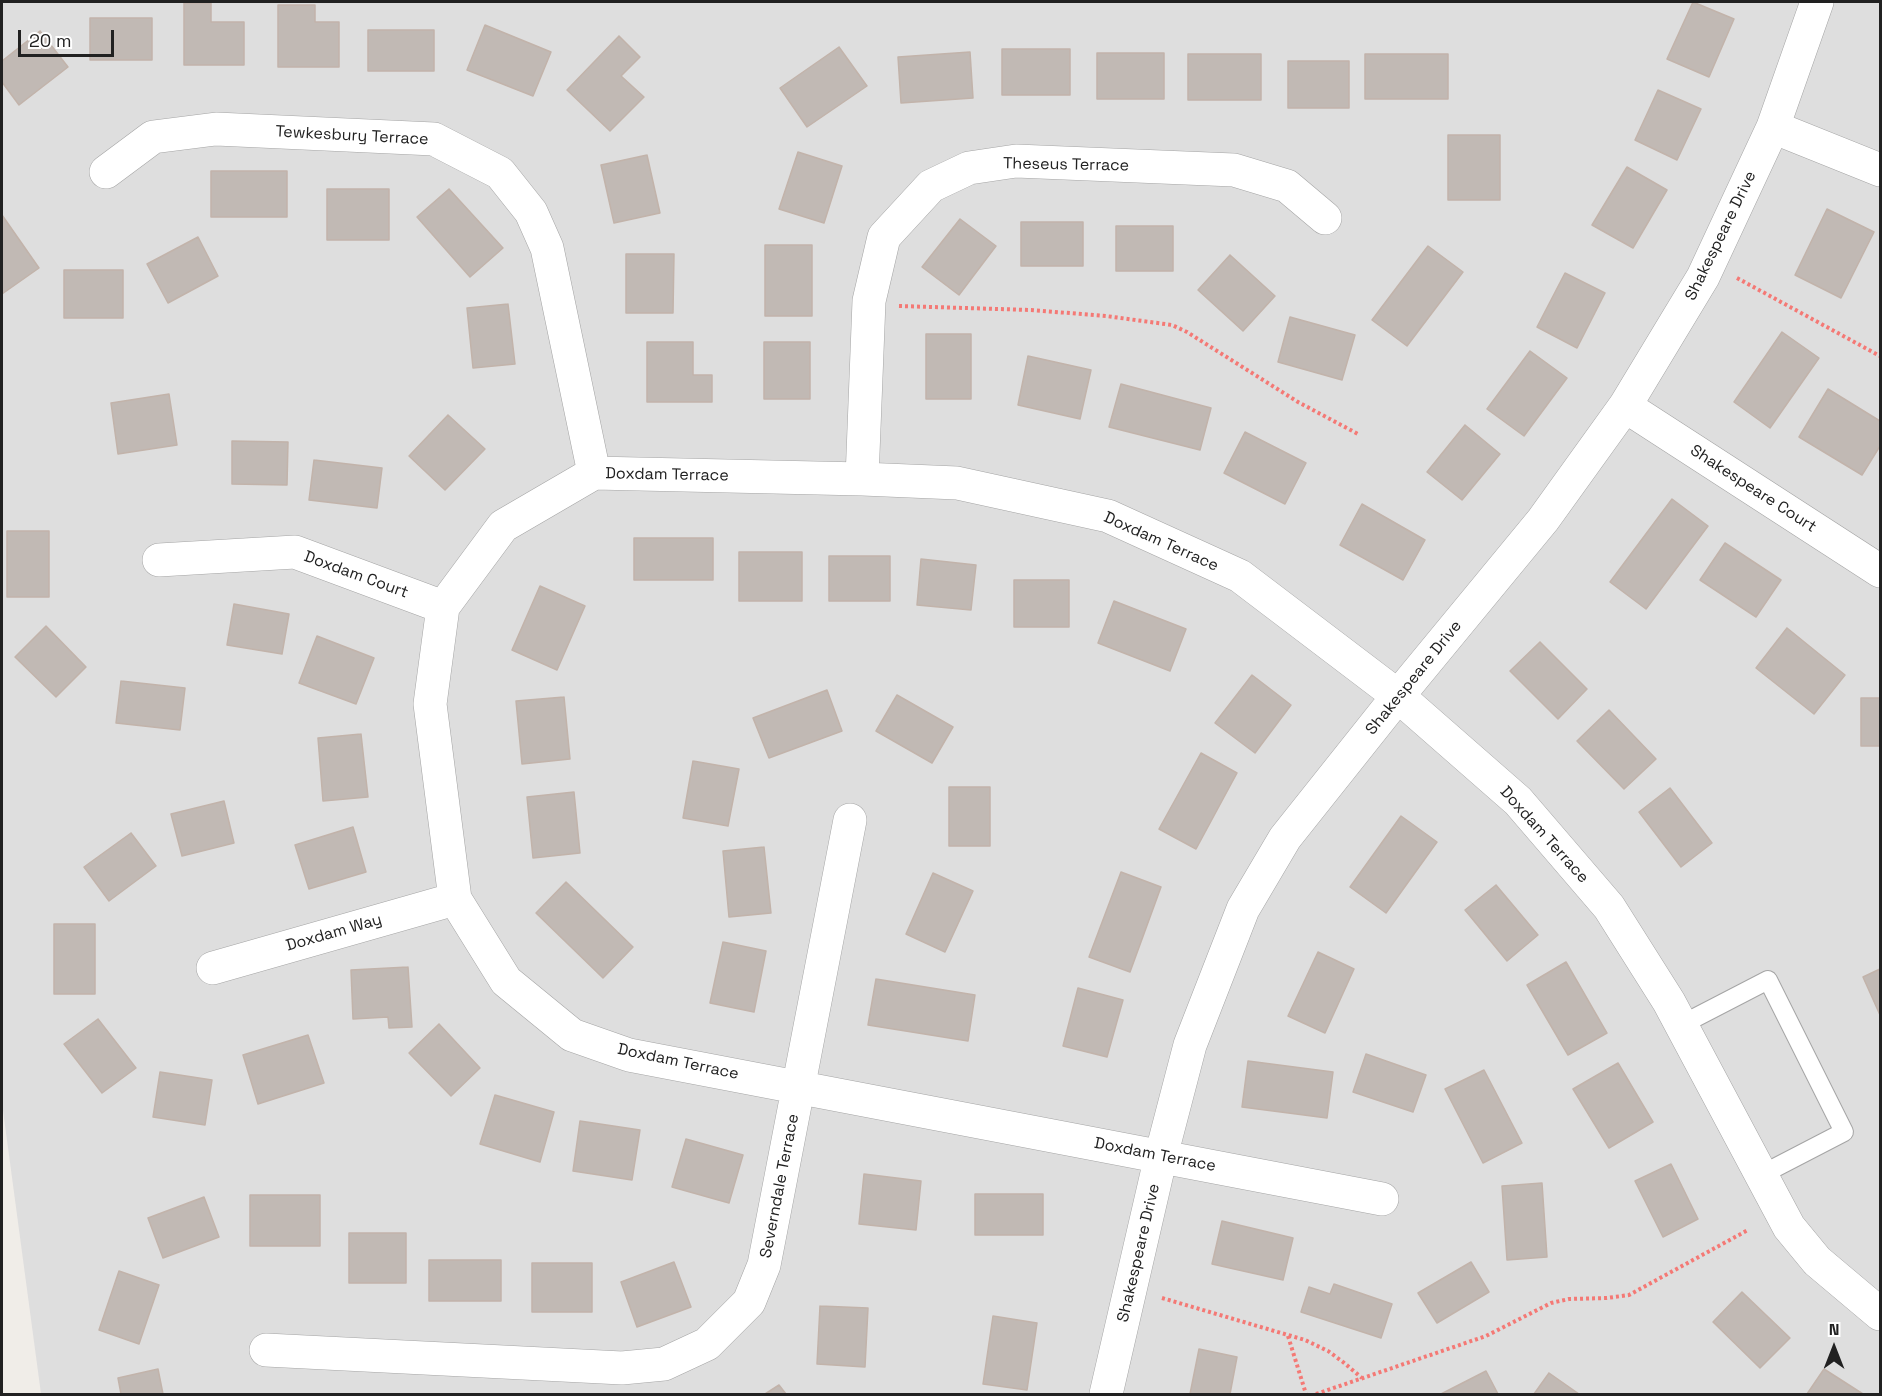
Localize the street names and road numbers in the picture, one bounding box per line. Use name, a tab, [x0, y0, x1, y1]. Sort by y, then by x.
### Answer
street label: Tewkesbury Terrace	[275, 122, 429, 150]
street label: Theseus Terrace	[1003, 154, 1129, 176]
street label: Shakespeare Drive	[1681, 168, 1761, 304]
street label: Shakespeare Court	[1686, 441, 1820, 537]
street label: Doxdam Terrace	[605, 464, 729, 486]
street label: Doxdam Terrace	[1101, 508, 1221, 576]
street label: Doxdam Court	[301, 547, 411, 603]
street label: Shakespeare Drive	[1362, 617, 1466, 739]
street label: Doxdam Terrace	[1496, 783, 1592, 887]
street label: Doxdam Way	[284, 910, 384, 956]
street label: Doxdam Terrace	[616, 1040, 740, 1084]
street label: Severndale Terrace	[757, 1112, 803, 1260]
street label: Doxdam Terrace	[1093, 1134, 1217, 1176]
street label: Shakespeare Drive	[1114, 1182, 1164, 1324]

